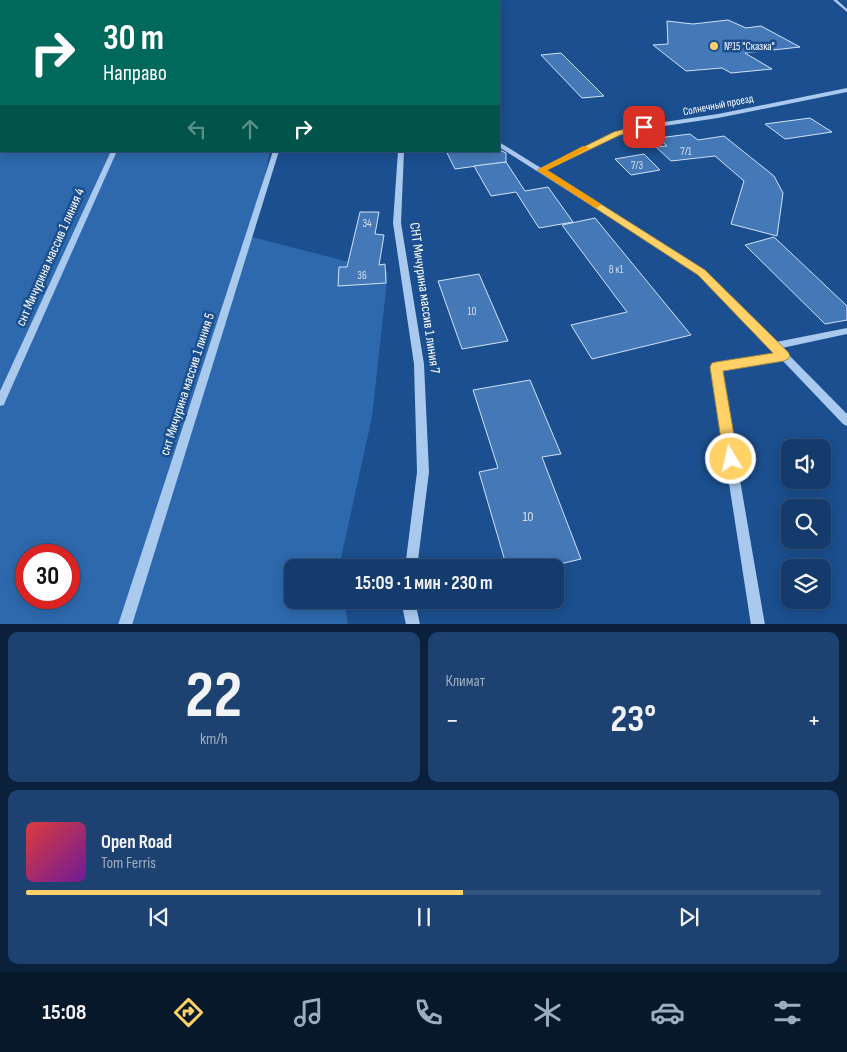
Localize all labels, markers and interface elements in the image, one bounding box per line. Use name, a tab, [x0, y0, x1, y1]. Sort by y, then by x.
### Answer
text: 30 m	[103, 17, 164, 60]
icon: right	[20, 20, 85, 85]
marker: №15 "Сказка"	[708, 40, 720, 52]
place label: №15 "Сказка"	[724, 40, 775, 53]
text: Направо	[103, 60, 167, 87]
street label: Солнечный проезд	[682, 92, 755, 118]
pin	[623, 106, 665, 148]
icon: arrive	[630, 113, 658, 141]
icon: left	[183, 115, 211, 143]
icon: ahead	[236, 115, 264, 143]
icon: right	[289, 115, 317, 143]
house number: 7/1	[680, 145, 692, 158]
house number: 7/3	[631, 159, 643, 172]
street label: снт Мичурина массив 1 линия 4	[12, 185, 88, 329]
house number: 34	[362, 217, 372, 230]
street label: СНТ Мичурина массив 1 линия 7	[406, 221, 444, 375]
house number: 8 к1	[609, 263, 623, 276]
house number: 36	[357, 269, 367, 282]
house number: 10	[468, 305, 476, 318]
street label: снт Мичурина массив 1 линия 5	[156, 310, 218, 457]
position arrow	[704, 432, 756, 484]
map controls	[781, 439, 831, 609]
button: sound	[781, 439, 831, 489]
button: search	[781, 499, 831, 549]
house number: 10	[522, 508, 534, 525]
speed limit sign: 30	[15, 544, 80, 609]
button: layers	[781, 559, 831, 609]
text: 15:09 · 1 мин · 230 m	[355, 572, 493, 595]
text: 22	[185, 658, 242, 736]
text: Климат	[446, 672, 485, 691]
text: 23°	[610, 697, 656, 742]
text: −	[446, 704, 459, 737]
text: +	[807, 704, 821, 737]
text: km/h	[200, 730, 228, 749]
text: Open Road	[101, 831, 172, 854]
text: Tom Ferris	[101, 854, 156, 873]
icon: previous	[145, 903, 173, 931]
icon: pause	[410, 903, 438, 931]
icon: next	[675, 903, 703, 931]
icon: directions	[171, 995, 206, 1030]
icon: music	[291, 995, 326, 1030]
icon: phone	[411, 995, 446, 1030]
icon: climate	[530, 995, 565, 1030]
icon: car	[650, 995, 685, 1030]
icon: filters	[770, 995, 805, 1030]
text: 15:08	[42, 999, 86, 1026]

